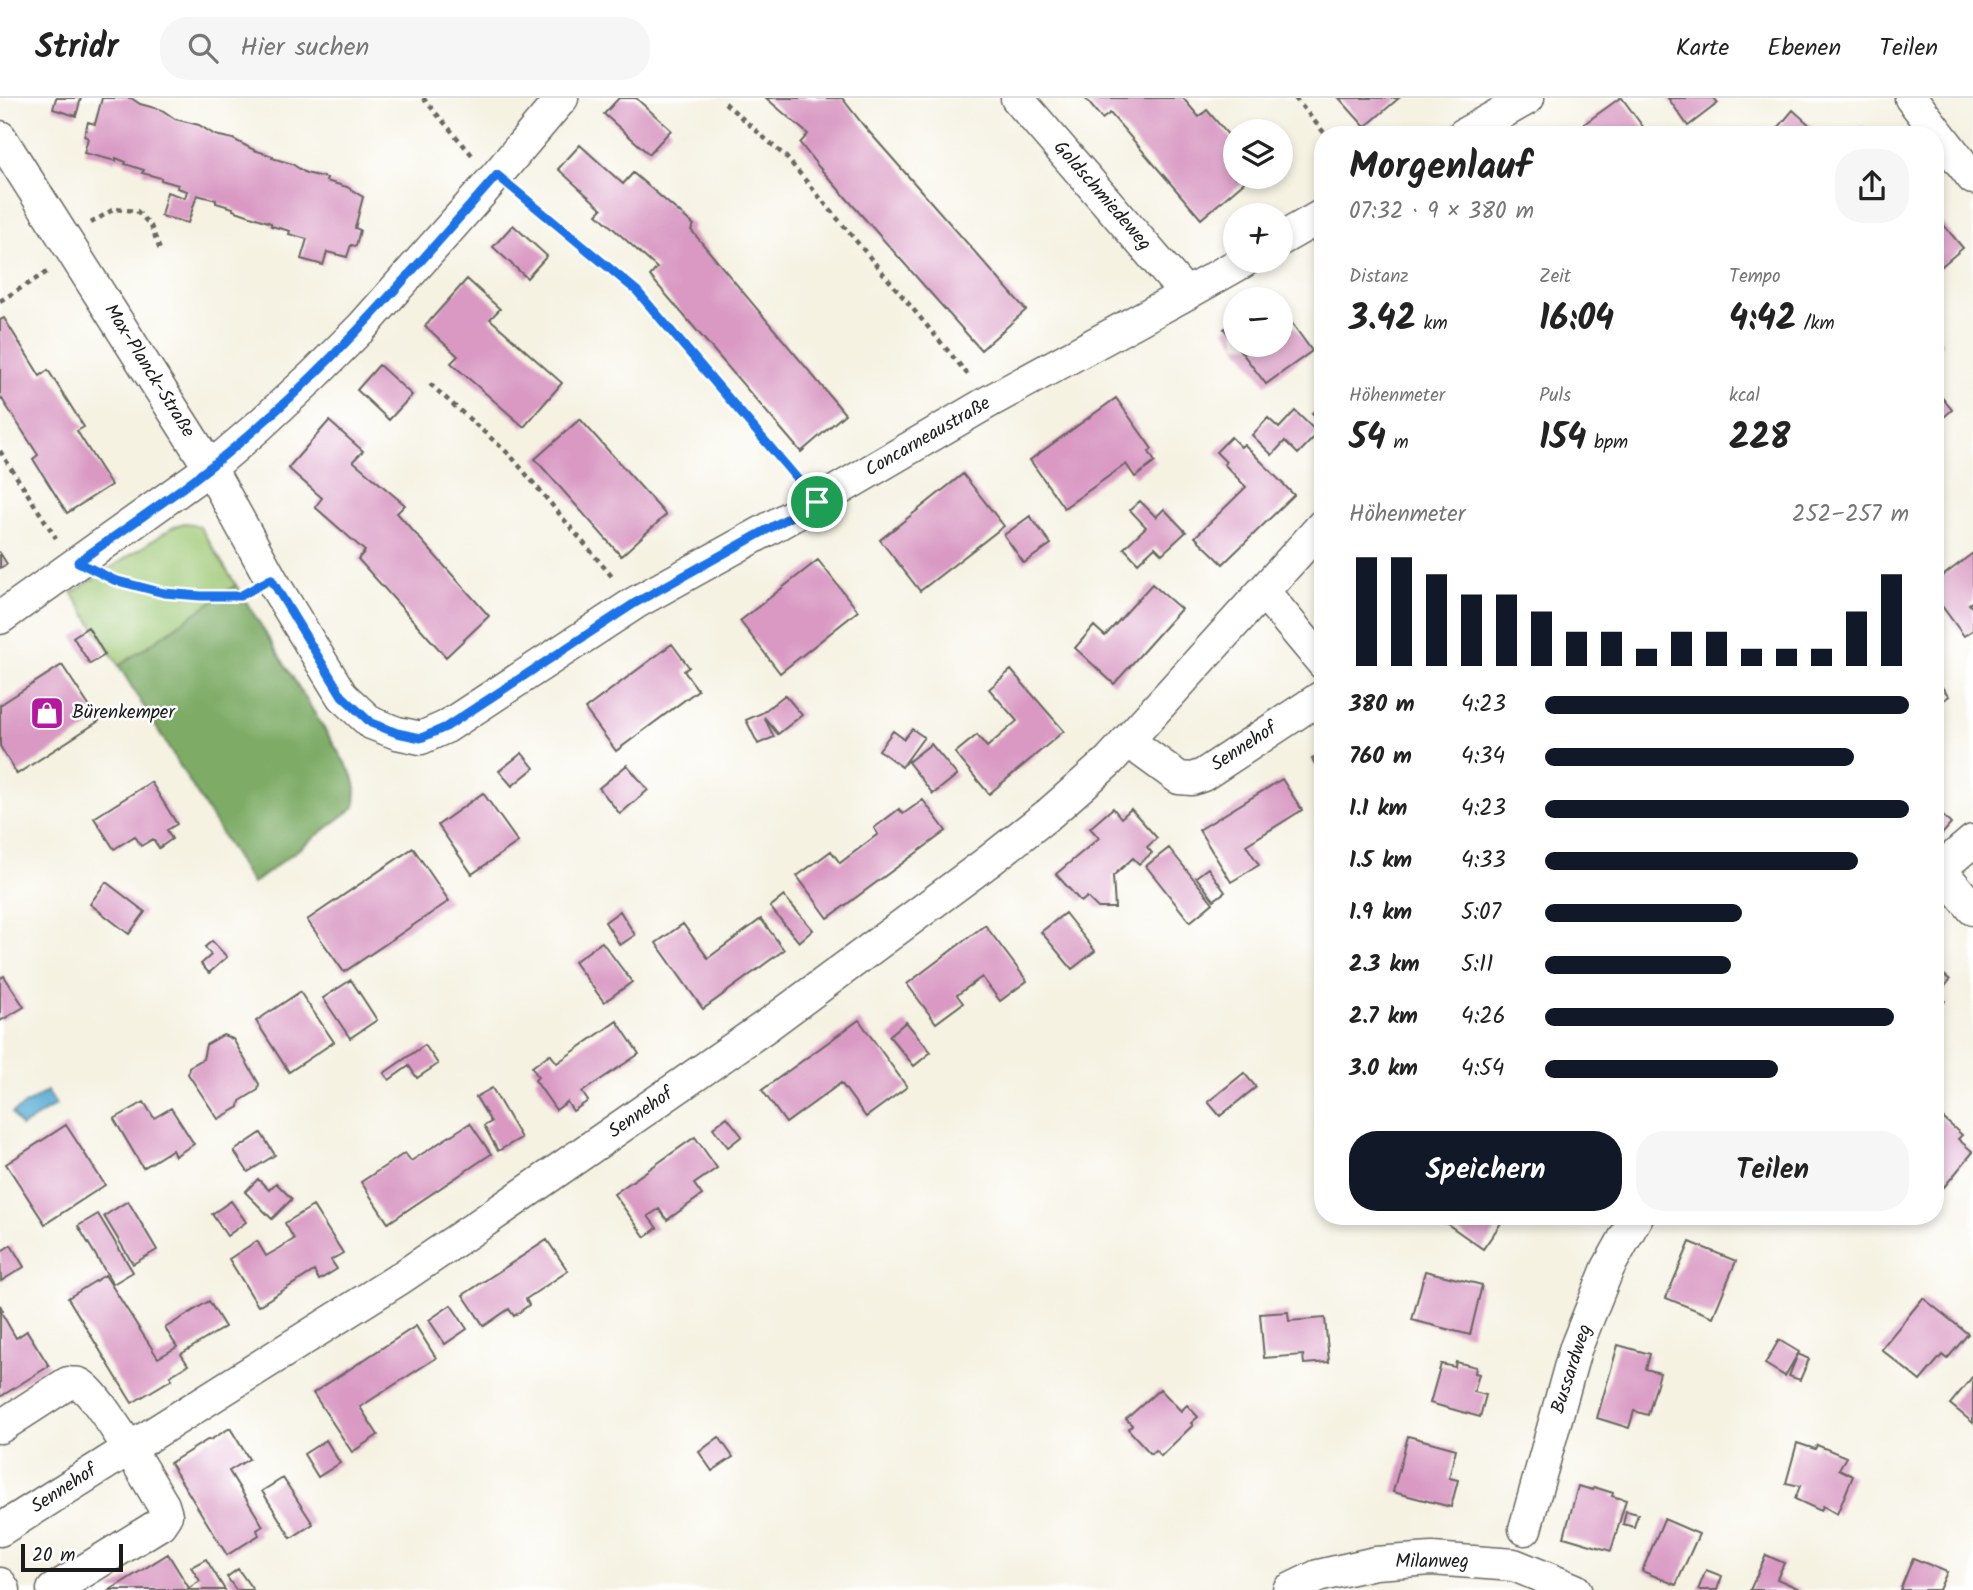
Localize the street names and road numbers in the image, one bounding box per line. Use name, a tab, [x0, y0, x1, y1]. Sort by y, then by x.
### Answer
street label: Goldschmiedeweg	[1046, 134, 1158, 258]
street label: Max-Planck-Straße	[96, 298, 203, 444]
street label: Concarneaustraße	[860, 389, 997, 485]
street label: Sennehof	[1205, 713, 1284, 780]
street label: Sennehof	[602, 1079, 681, 1146]
street label: Bussardweg	[1543, 1320, 1601, 1418]
street label: Sennehof	[25, 1455, 104, 1522]
street label: Milanweg	[1395, 1547, 1469, 1577]

